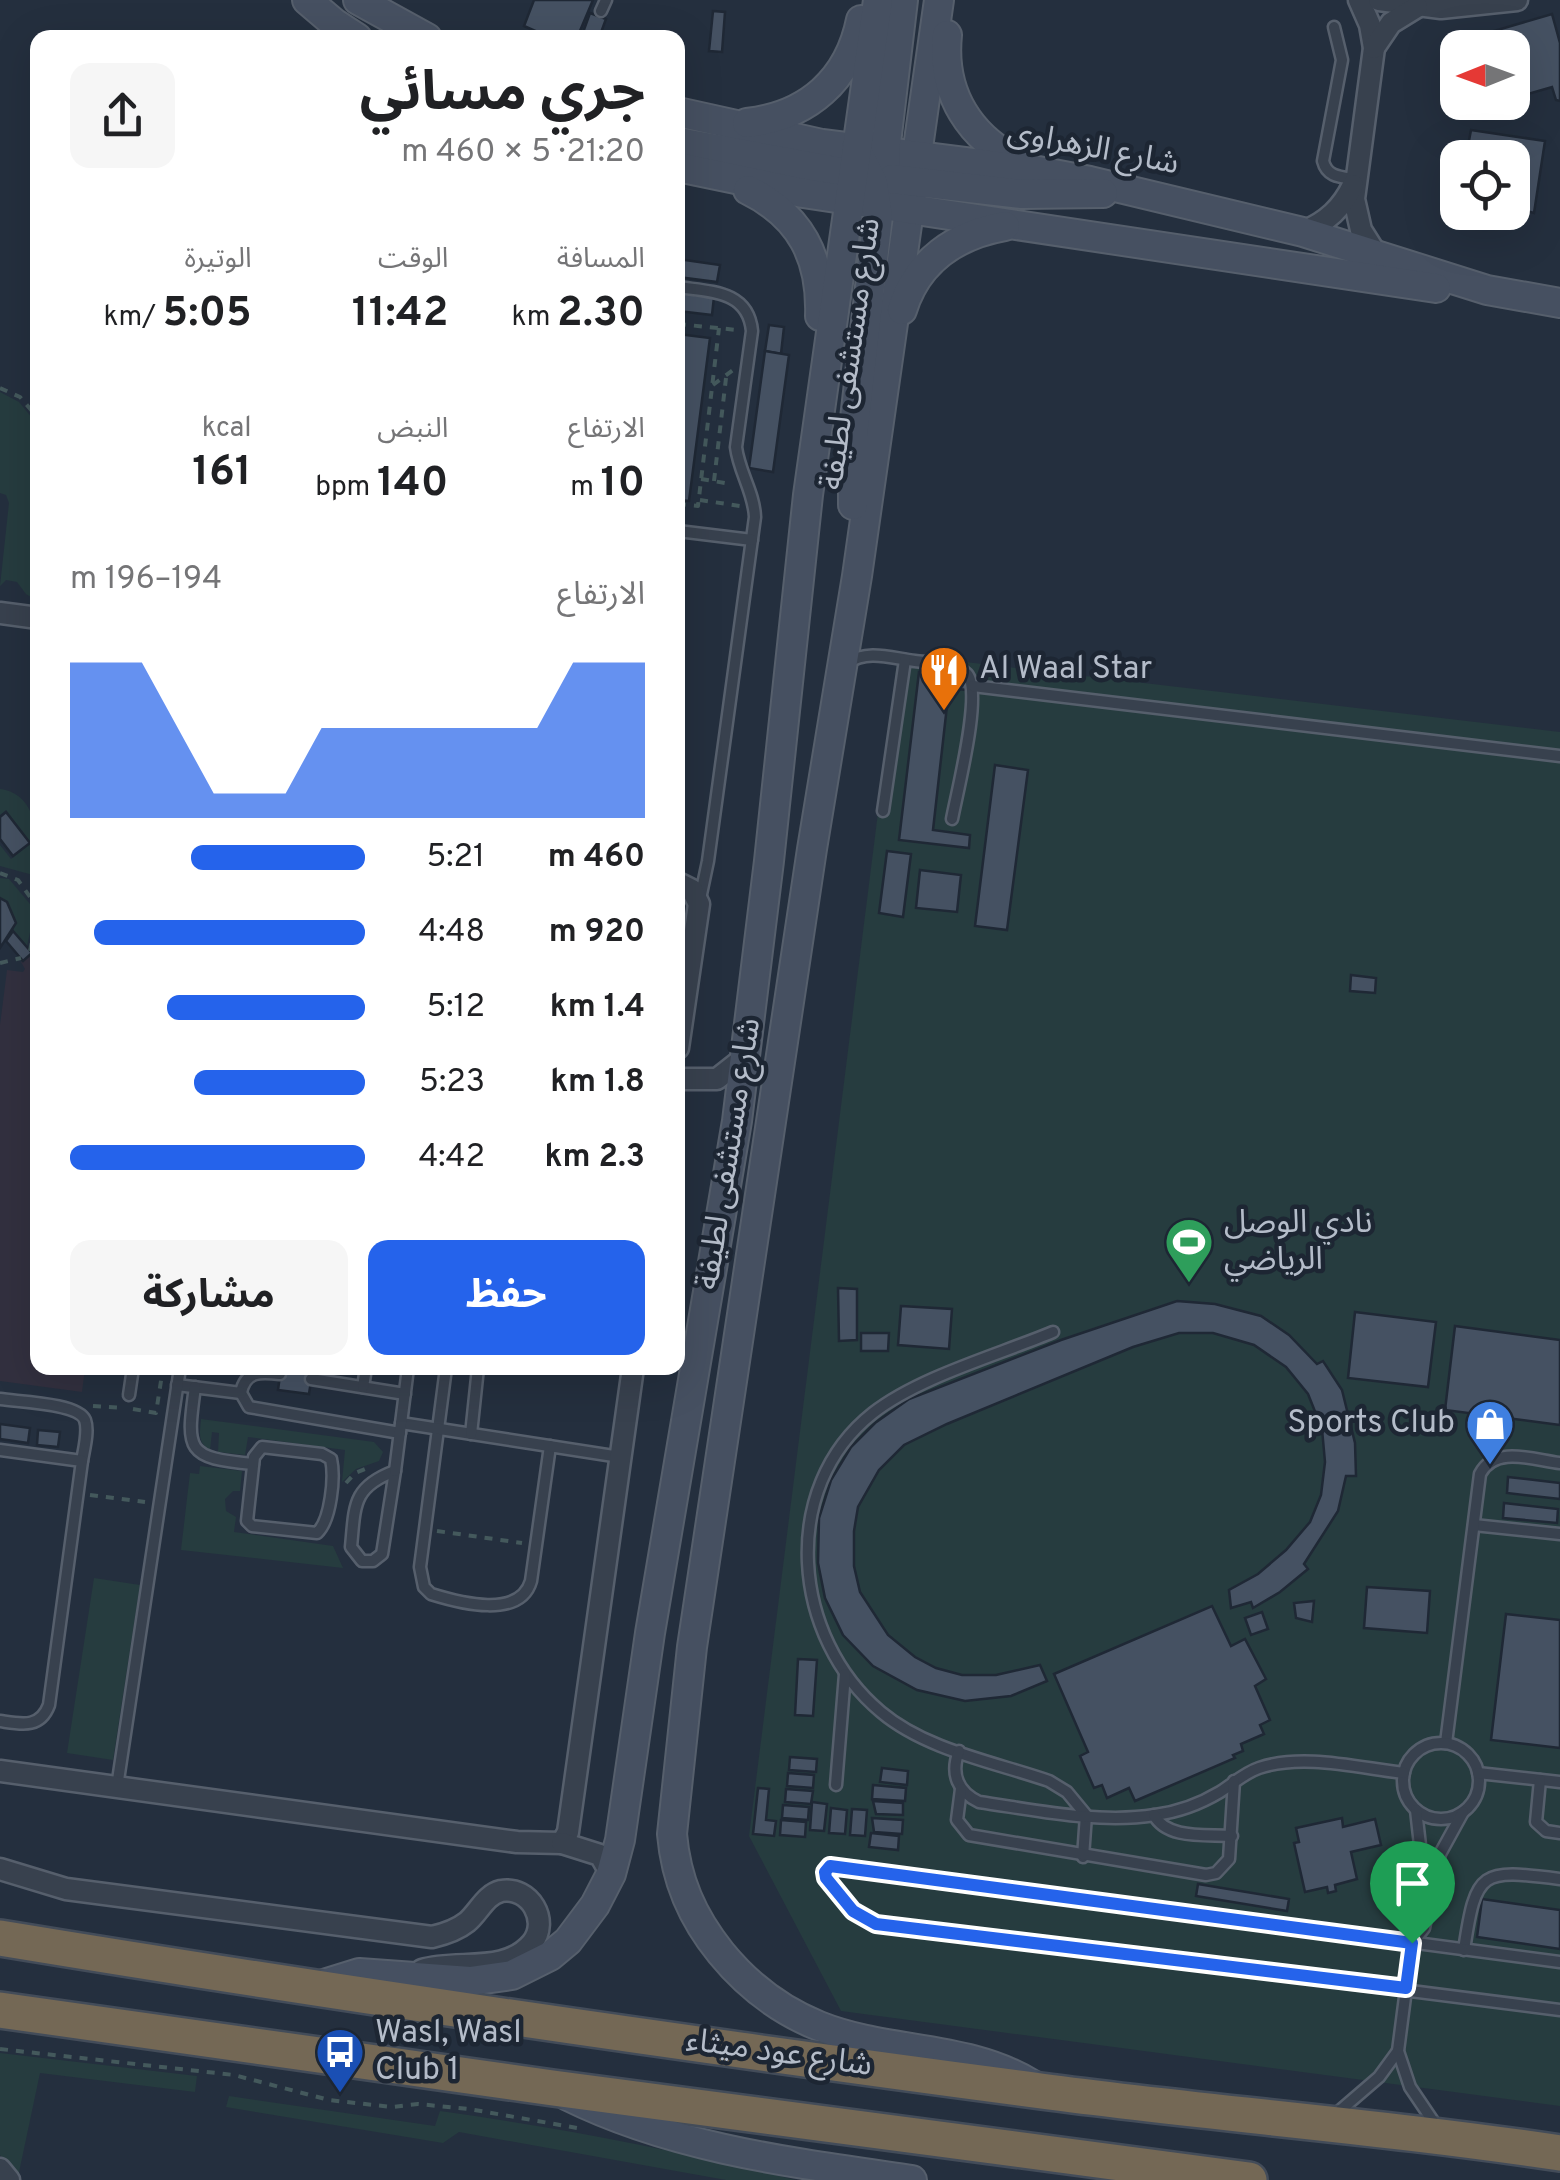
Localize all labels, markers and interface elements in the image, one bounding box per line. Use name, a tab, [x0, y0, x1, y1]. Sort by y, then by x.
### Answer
north arrow	[1440, 30, 1530, 120]
map controls	[1440, 30, 1530, 230]
text: جري مسائي	[360, 60, 645, 130]
button: share	[70, 63, 175, 168]
street label: شارع الزهراوى	[1004, 113, 1182, 186]
text: 21:20 · 5 × 460 m	[401, 133, 645, 173]
button: locate	[1440, 140, 1530, 230]
street label: شارع مستشفى لطيفة	[813, 215, 892, 493]
text: الوتيرة	[184, 242, 252, 278]
text: الوقت	[378, 242, 448, 278]
text: المسافة	[557, 242, 645, 278]
text: 5:05	[163, 288, 252, 341]
text: 11:42	[352, 288, 448, 341]
text: 2.30	[557, 288, 645, 341]
text: /km	[103, 300, 163, 336]
text: km	[512, 300, 557, 336]
text: kcal	[202, 411, 252, 447]
text: النبض	[377, 412, 448, 448]
text: الارتفاع	[568, 412, 645, 448]
text: 161	[192, 447, 252, 500]
text: 140	[377, 458, 448, 511]
text: 10	[601, 458, 645, 511]
text: bpm	[315, 470, 377, 506]
text: m	[570, 470, 601, 506]
text: 194–196 m	[70, 560, 222, 600]
text: الارتفاع	[557, 576, 645, 616]
restaurant icon: Al Waal Star	[918, 644, 970, 712]
place label: Al Waal Star	[979, 650, 1152, 690]
text: 5:21	[426, 838, 485, 878]
text: 460 m	[548, 838, 645, 878]
text: 4:48	[419, 913, 485, 953]
text: 920 m	[549, 913, 645, 953]
text: 5:12	[426, 988, 485, 1028]
text: 1.4 km	[550, 988, 645, 1028]
street label: شارع مستشفى لطيفة	[689, 1015, 772, 1293]
text: 5:23	[419, 1063, 485, 1103]
text: 1.8 km	[550, 1063, 645, 1103]
text: 4:42	[418, 1138, 485, 1178]
text: 2.3 km	[544, 1138, 645, 1178]
place label: نادي الوصل الرياضي	[1224, 1204, 1372, 1282]
sports icon: نادي الوصل الرياضي	[1163, 1216, 1215, 1284]
button: مشاركة	[70, 1240, 348, 1355]
button: حفظ	[368, 1240, 645, 1355]
shop icon: Sports Club	[1464, 1398, 1516, 1466]
place label: Sports Club	[1287, 1404, 1455, 1444]
pin	[1370, 1841, 1455, 1944]
icon: arrive	[1385, 1856, 1440, 1911]
place label: Wasl, Wasl Club 1	[375, 2014, 522, 2091]
street label: شارع عود ميثاء	[683, 2021, 874, 2088]
bus stop icon: Wasl, Wasl Club 1	[314, 2026, 366, 2094]

